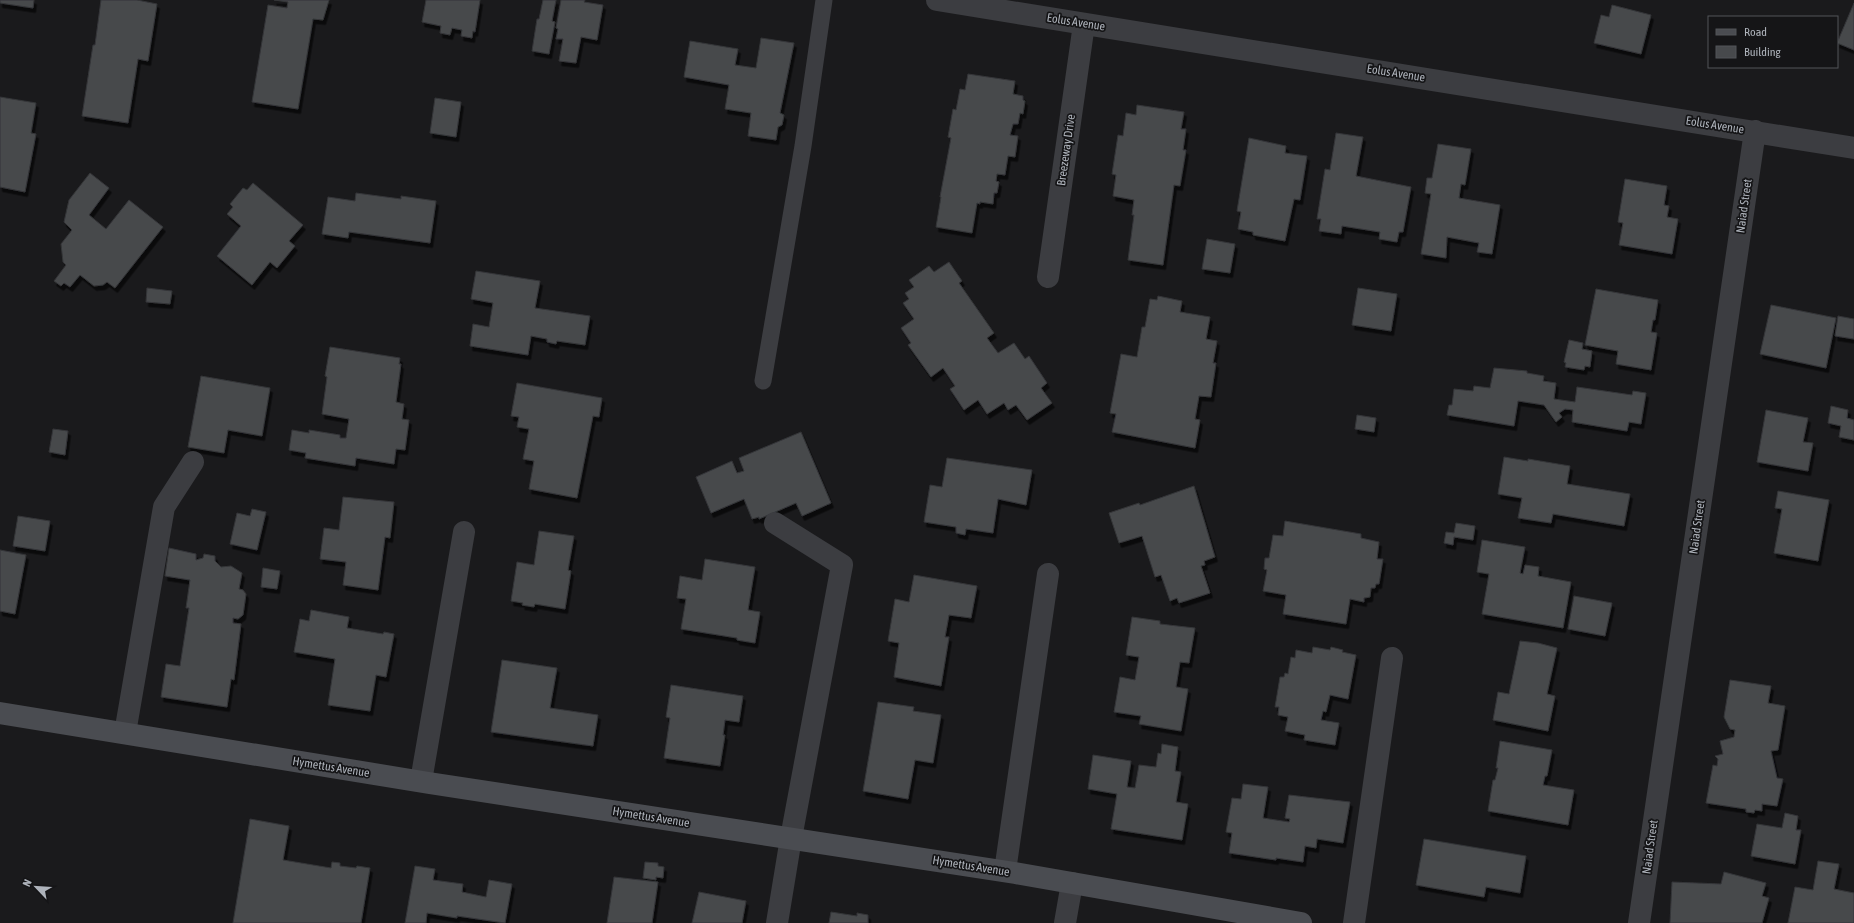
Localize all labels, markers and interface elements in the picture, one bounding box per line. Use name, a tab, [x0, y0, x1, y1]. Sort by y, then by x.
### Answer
street label: Eolus Avenue	[1046, 10, 1106, 34]
legend	[1708, 16, 1838, 68]
text: Road	[1744, 25, 1767, 39]
text: Building	[1744, 45, 1782, 59]
street label: Eolus Avenue	[1366, 61, 1426, 85]
street label: Breezeway Drive	[1054, 113, 1078, 187]
street label: Eolus Avenue	[1685, 113, 1745, 137]
street label: Naiad Street	[1733, 177, 1755, 234]
street label: Naiad Street	[1686, 498, 1708, 555]
street label: Hymettus Avenue	[291, 754, 371, 780]
street label: Hymettus Avenue	[611, 804, 691, 830]
street label: Naiad Street	[1639, 818, 1661, 875]
street label: Hymettus Avenue	[931, 853, 1011, 879]
north arrow	[16, 867, 56, 907]
text: N	[20, 877, 34, 888]

